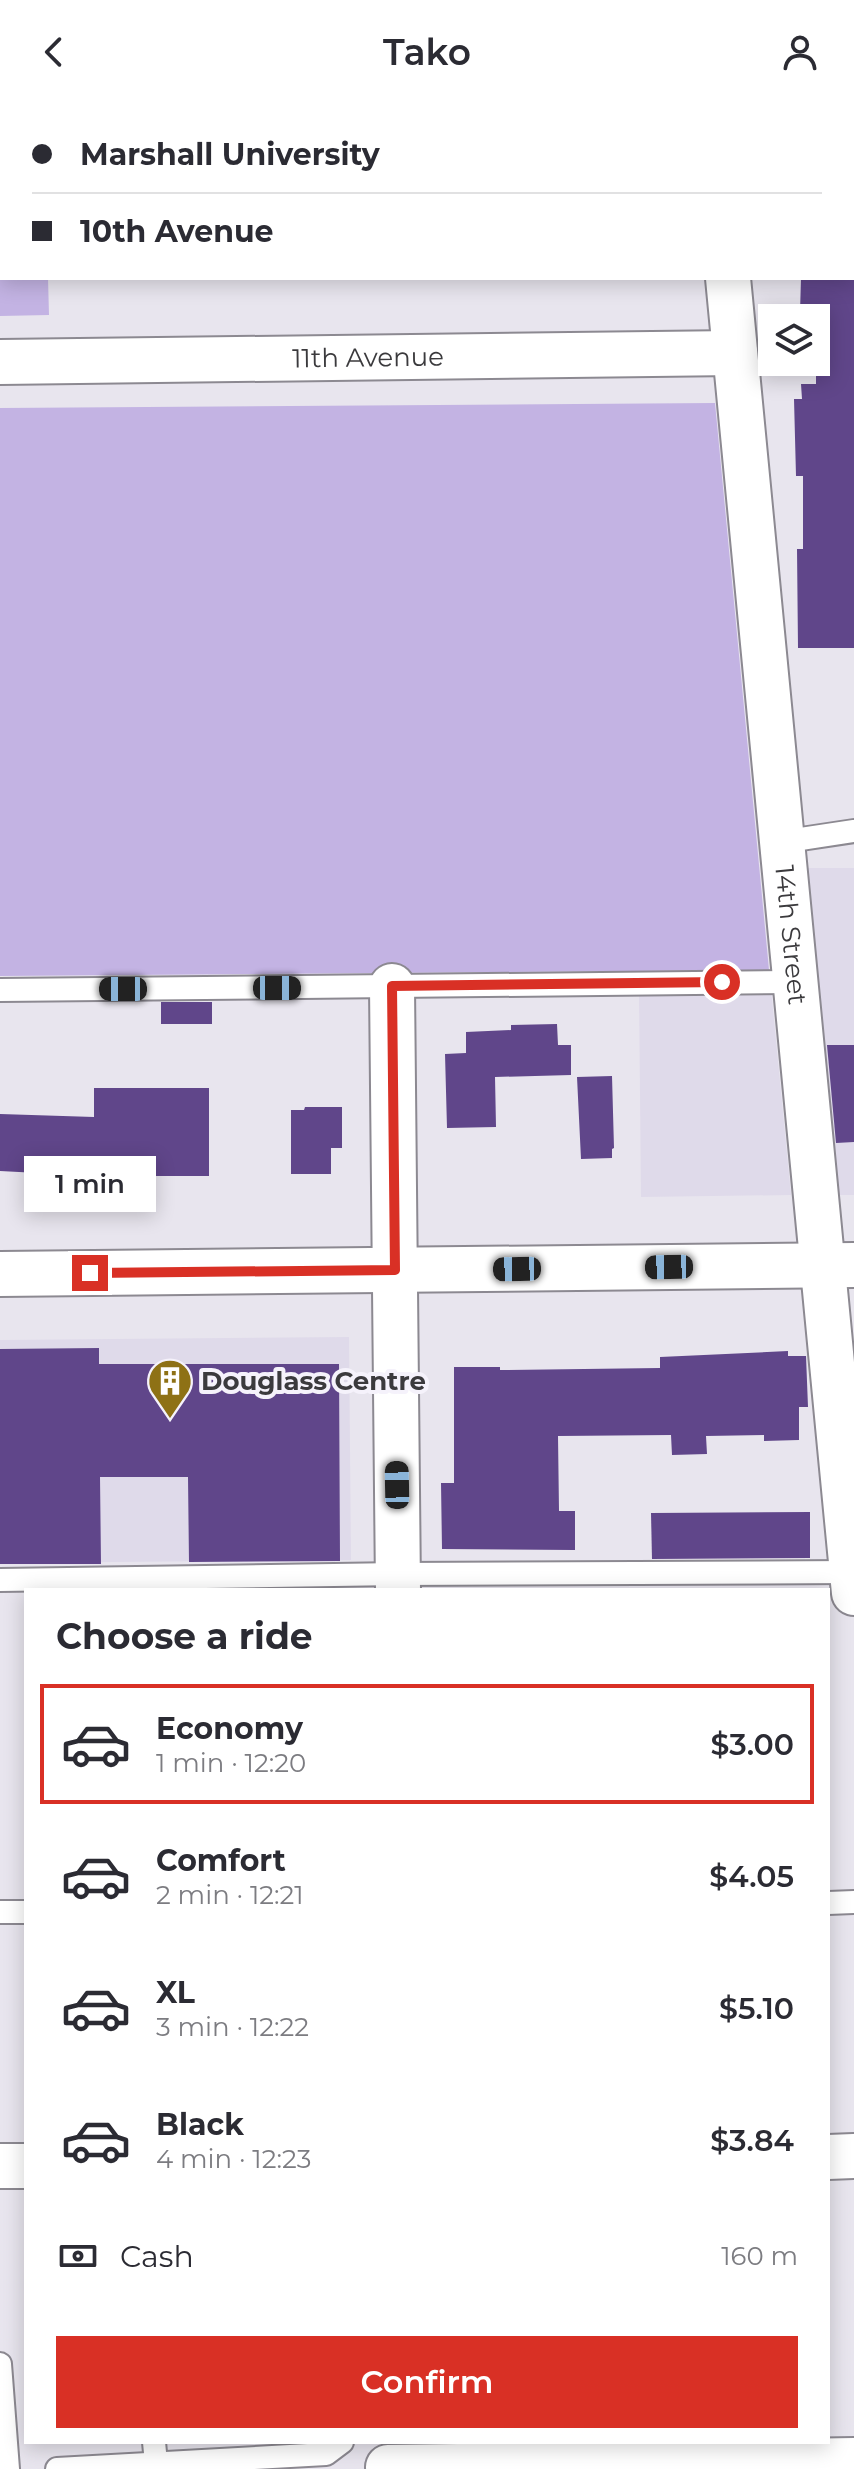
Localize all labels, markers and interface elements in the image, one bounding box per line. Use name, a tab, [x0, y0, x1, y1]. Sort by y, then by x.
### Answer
icon: back	[32, 30, 76, 74]
text: Tako	[383, 30, 471, 74]
icon: person	[778, 30, 822, 74]
text: Marshall University	[80, 136, 380, 173]
text: 10th Avenue	[80, 213, 274, 250]
map controls	[758, 304, 830, 376]
button: layers	[758, 304, 830, 376]
street label: 11th Avenue	[292, 341, 444, 374]
street label: 14th Street	[768, 864, 814, 1006]
route start	[704, 964, 740, 1000]
car	[253, 976, 301, 1000]
car	[99, 977, 147, 1001]
callout: 1 min	[24, 1157, 156, 1213]
text: 1 min	[55, 1168, 125, 1200]
route end	[72, 1255, 108, 1291]
car	[645, 1255, 693, 1279]
car	[493, 1257, 541, 1281]
building icon: Douglass Centre	[146, 1357, 194, 1420]
place label: Douglass Centre	[201, 1365, 426, 1397]
car	[385, 1461, 409, 1509]
text: Choose a ride	[56, 1614, 313, 1658]
icon: car	[60, 1708, 132, 1780]
text: Economy	[156, 1710, 303, 1747]
text: $3.00	[710, 1726, 794, 1763]
text: 1 min · 12:20	[156, 1747, 306, 1779]
icon: car	[60, 1840, 132, 1912]
text: Comfort	[156, 1842, 286, 1879]
text: $4.05	[709, 1858, 794, 1895]
text: 2 min · 12:21	[156, 1879, 304, 1911]
icon: car	[60, 1972, 132, 2044]
text: XL	[156, 1974, 195, 2011]
text: $5.10	[719, 1990, 794, 2027]
text: 3 min · 12:22	[156, 2011, 309, 2043]
icon: car	[60, 2104, 132, 2176]
text: Black	[156, 2106, 244, 2143]
text: $3.84	[710, 2122, 794, 2159]
text: 4 min · 12:23	[156, 2143, 311, 2175]
icon: cash	[56, 2234, 100, 2278]
text: Cash	[120, 2238, 194, 2275]
text: 160 m	[721, 2240, 798, 2272]
button: Confirm	[56, 2336, 798, 2428]

